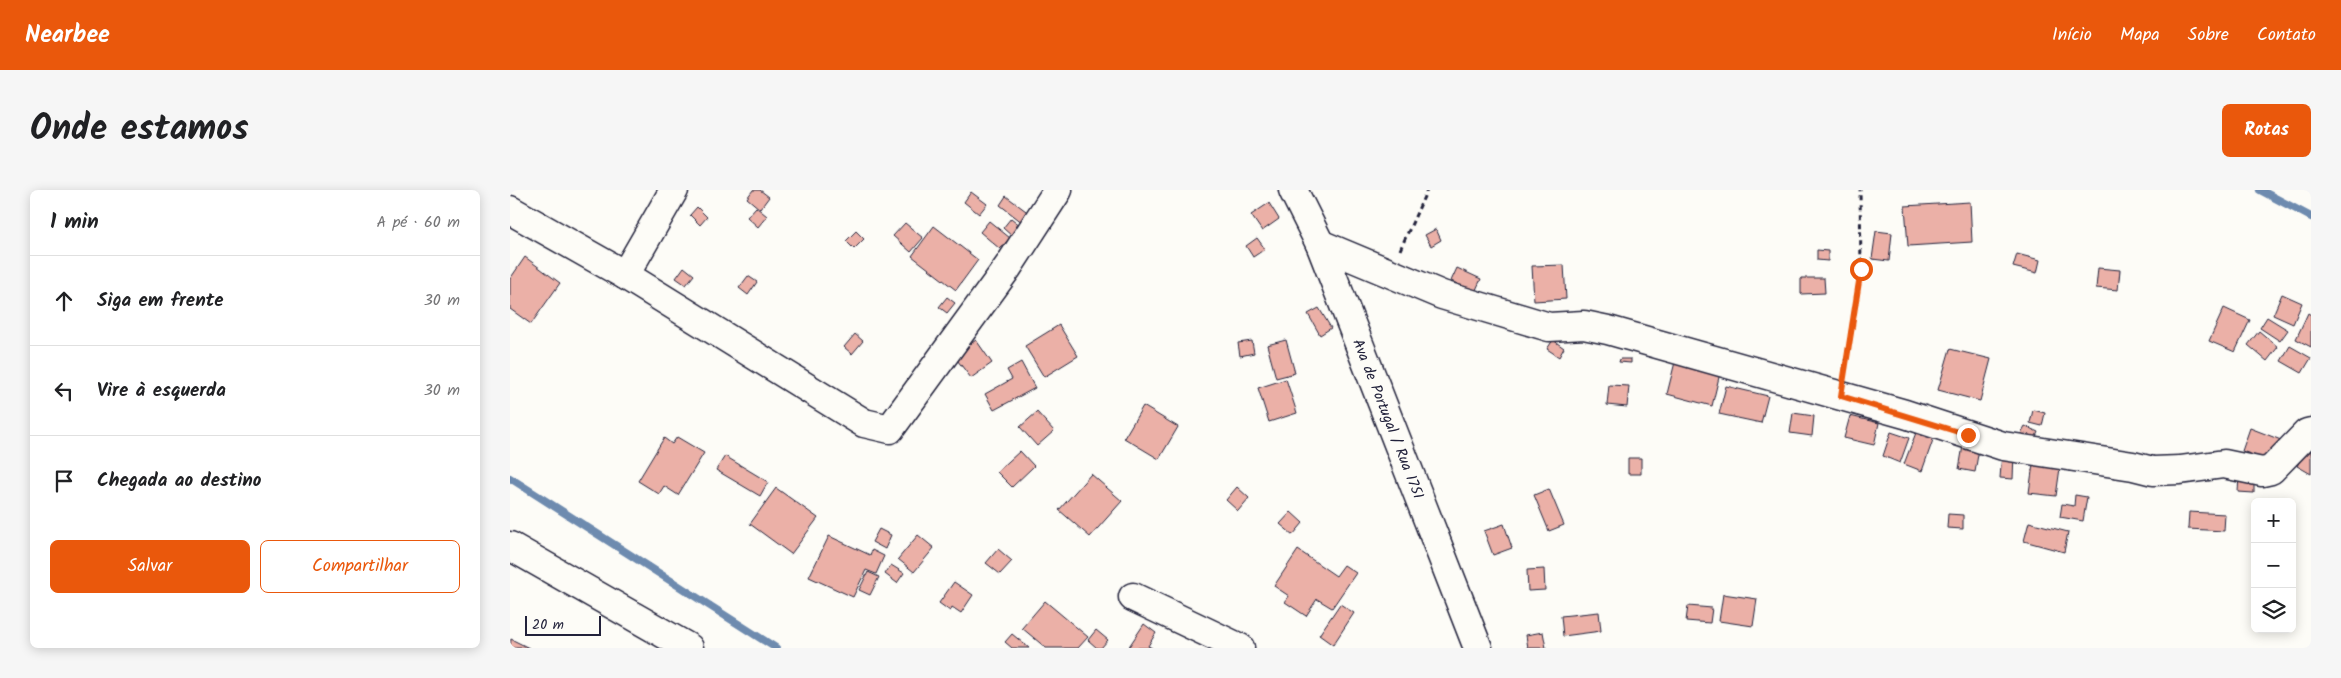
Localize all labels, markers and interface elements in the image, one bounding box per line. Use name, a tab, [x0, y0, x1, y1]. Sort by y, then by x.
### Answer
text: Nearbee	[25, 16, 110, 55]
text: Início	[2052, 21, 2092, 50]
text: Mapa	[2120, 21, 2160, 50]
text: Sobre	[2188, 21, 2229, 50]
text: Contato	[2257, 21, 2316, 50]
text: Onde estamos	[30, 102, 249, 158]
button: Rotas	[2222, 104, 2311, 157]
text: 1 min	[50, 206, 99, 239]
text: A pé · 60 m	[377, 210, 460, 235]
route start	[1850, 258, 1873, 281]
text: Siga em frente	[97, 286, 224, 316]
icon: ahead	[50, 287, 78, 315]
text: 30 m	[424, 288, 460, 313]
street label: Ava de Portugal / Rua 1751	[1345, 335, 1430, 503]
text: Vire à esquerda	[97, 376, 226, 406]
icon: left	[50, 377, 78, 405]
text: 30 m	[424, 378, 460, 403]
route end	[1957, 424, 1980, 447]
text: Chegada ao destino	[97, 466, 262, 496]
icon: arrive	[50, 467, 78, 495]
map controls	[2251, 498, 2296, 633]
button: +	[2251, 498, 2296, 543]
button: Salvar	[50, 540, 250, 593]
button: Compartilhar	[260, 540, 460, 593]
button: −	[2251, 543, 2296, 588]
button: layers	[2251, 588, 2296, 633]
scale bar	[525, 613, 601, 636]
text: 20 m	[532, 614, 564, 636]

